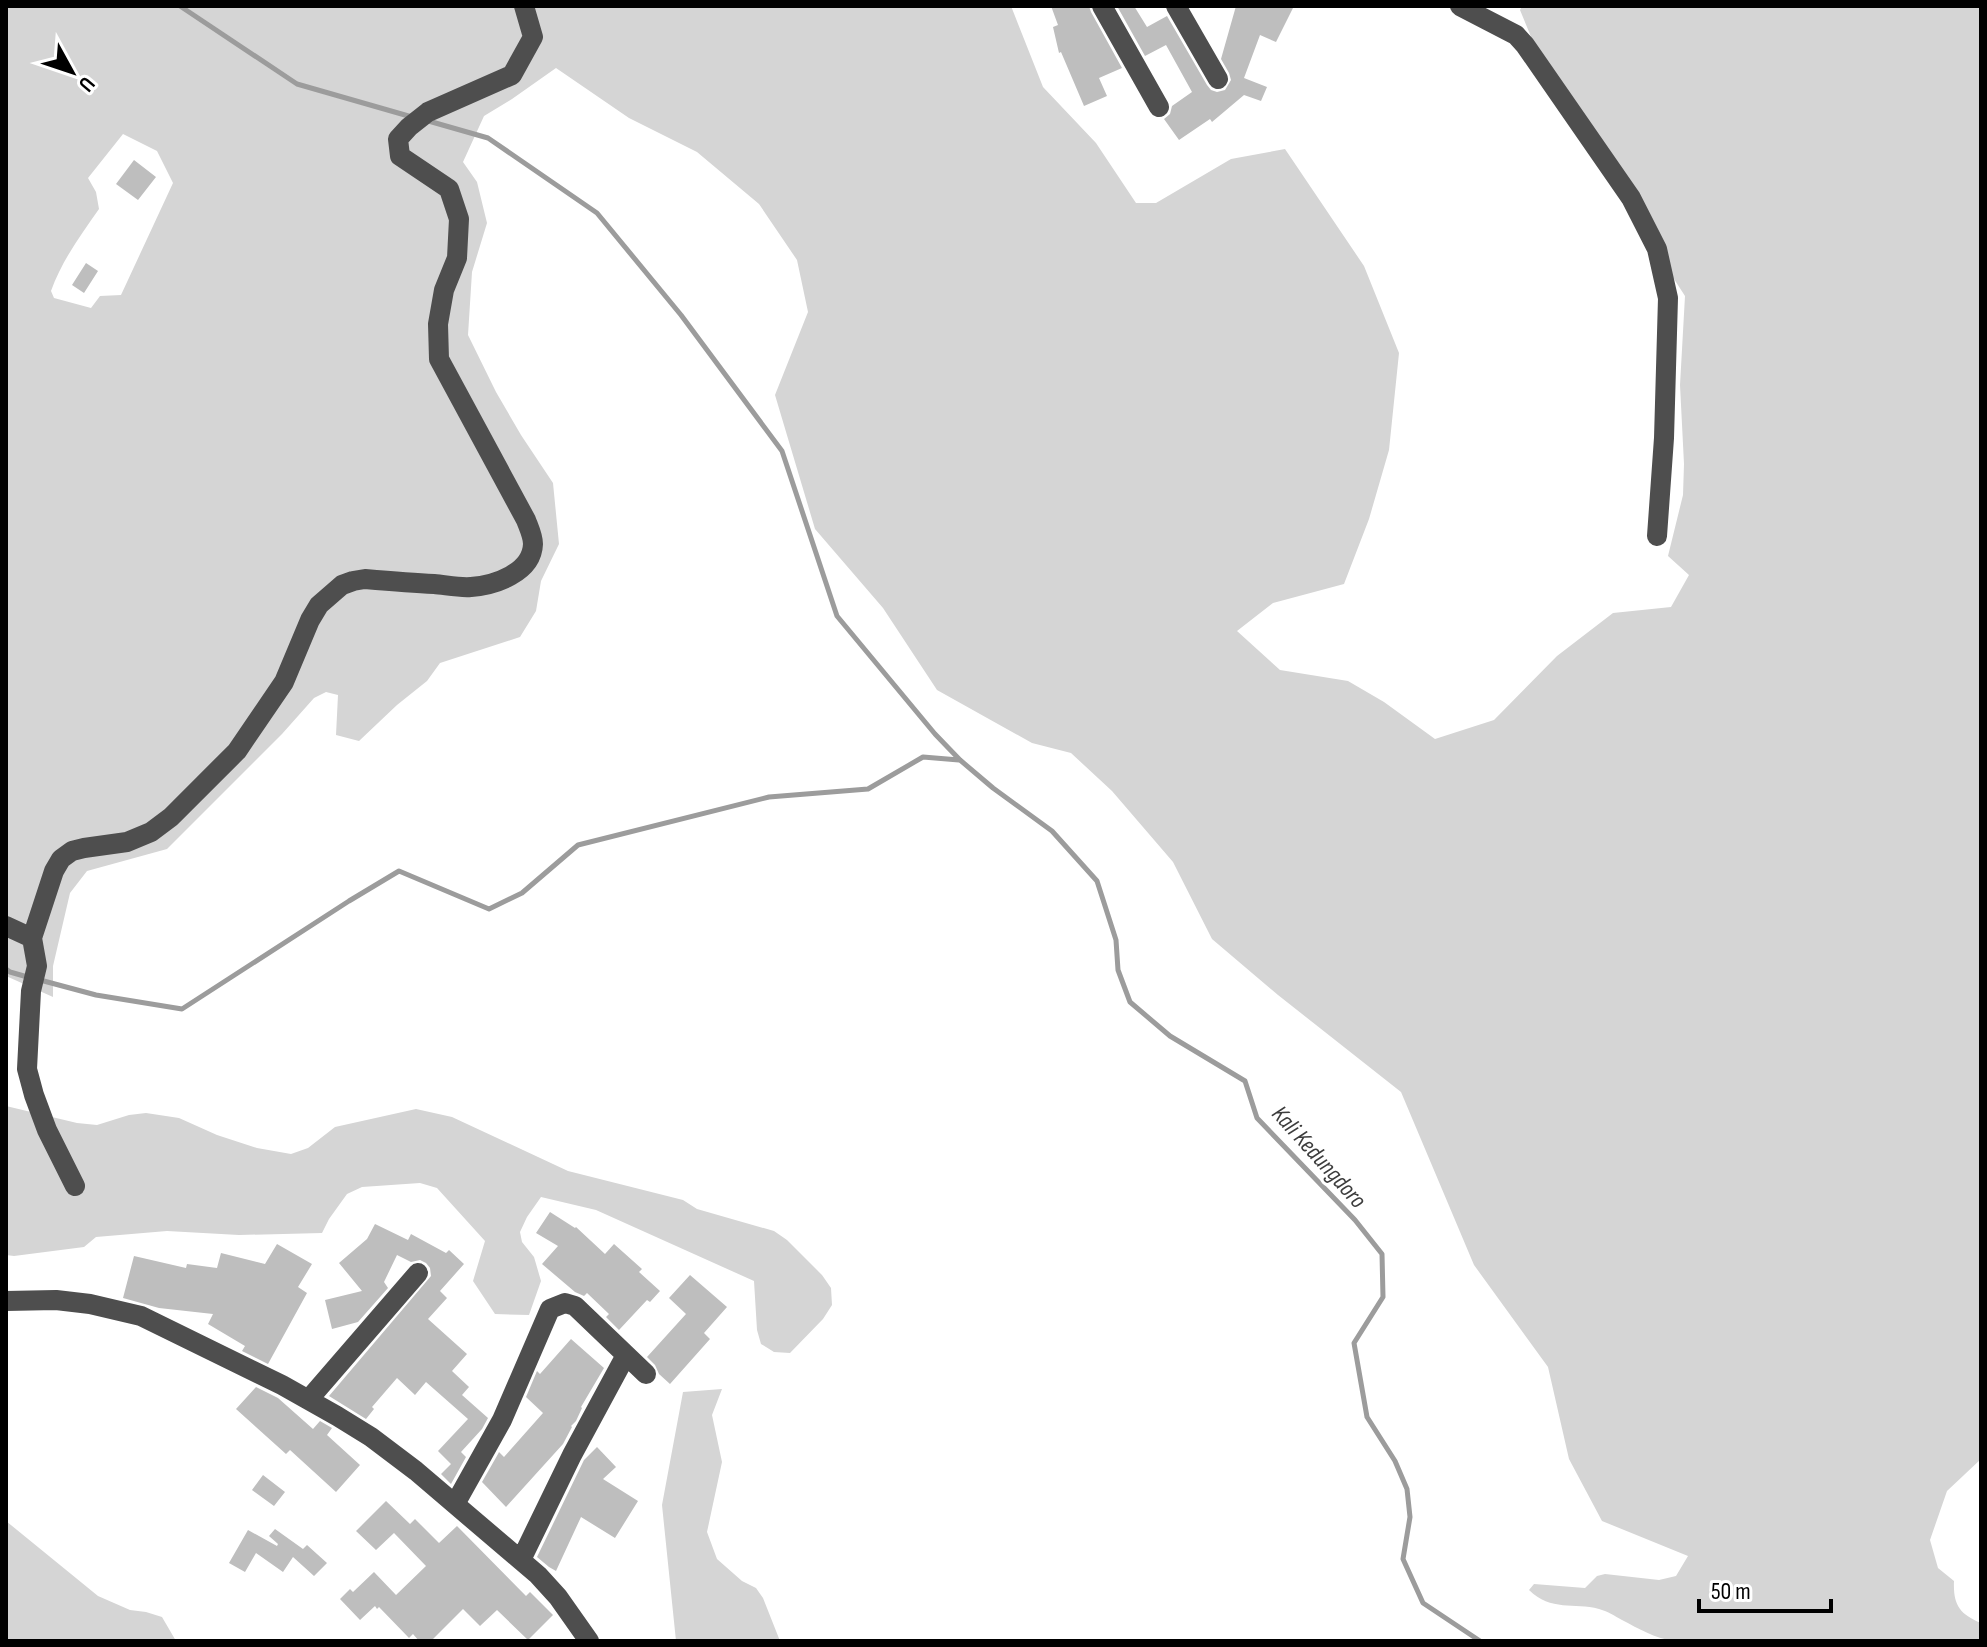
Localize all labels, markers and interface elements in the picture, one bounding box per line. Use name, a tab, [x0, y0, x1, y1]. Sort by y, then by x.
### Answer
north arrow	[32, 32, 112, 112]
text: U	[72, 71, 100, 97]
water label: Kali Kedungdoro	[1266, 1100, 1373, 1214]
scale bar	[1699, 1563, 1831, 1613]
text: 50 m	[1711, 1577, 1751, 1606]

